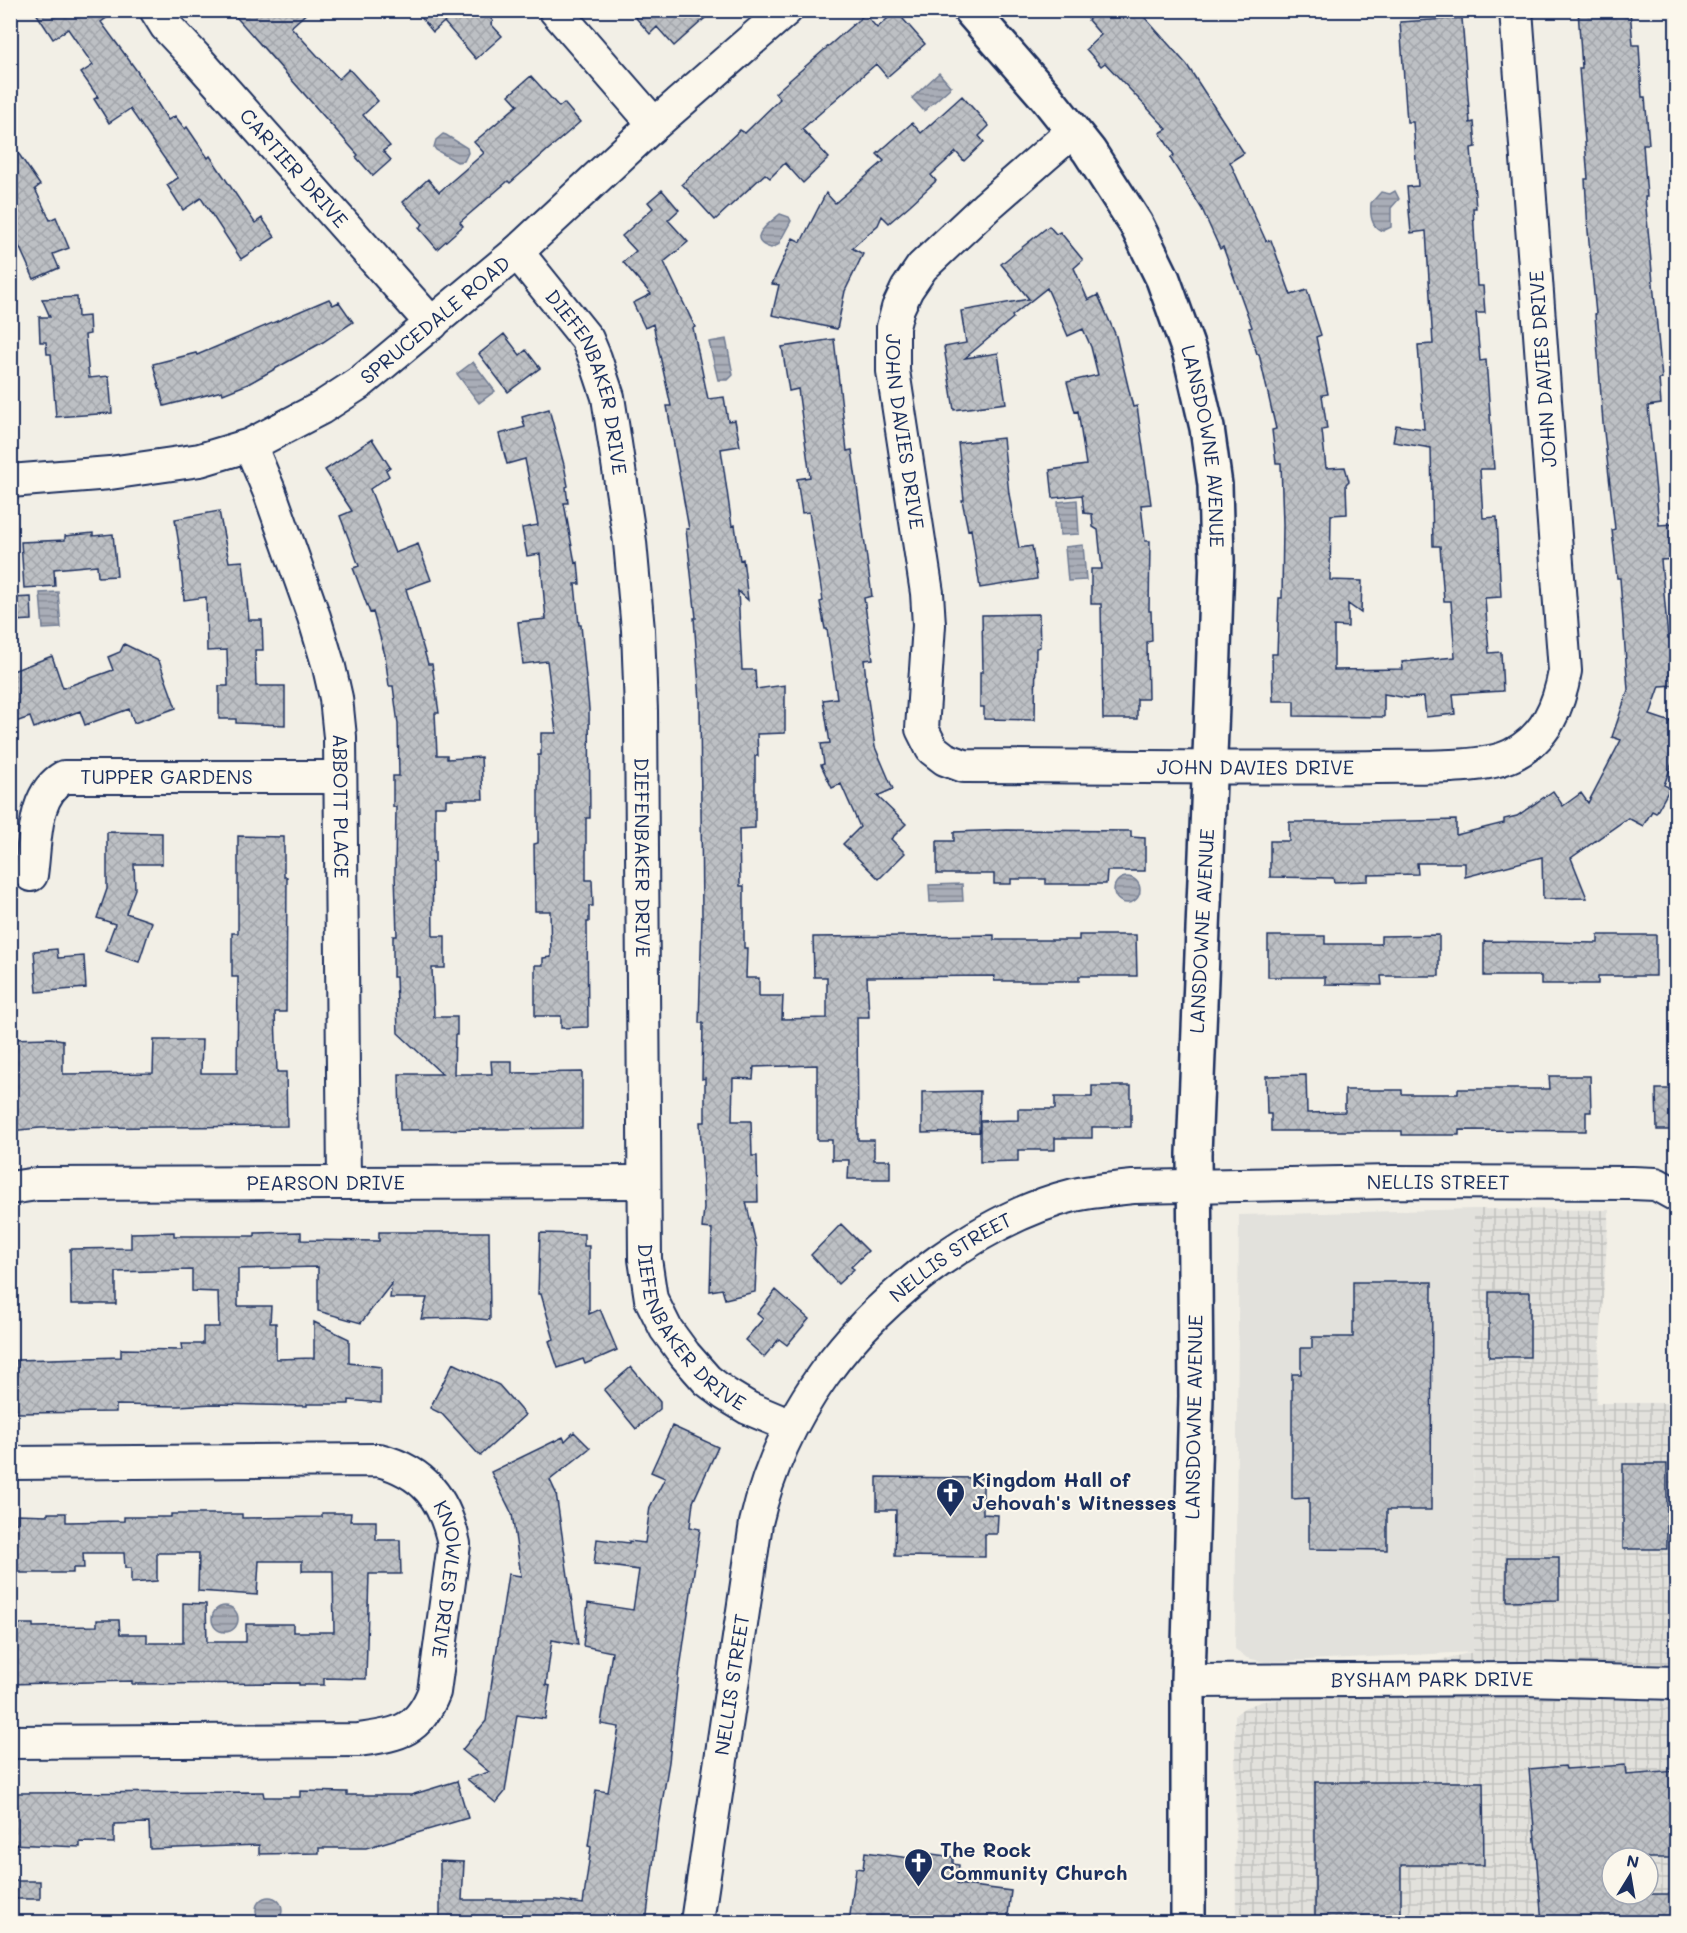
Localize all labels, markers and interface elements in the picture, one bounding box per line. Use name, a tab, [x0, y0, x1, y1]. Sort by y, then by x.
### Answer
street label: CARTIER DRIVE	[235, 102, 354, 233]
street label: SPRUCEDALE ROAD	[354, 249, 515, 389]
street label: JOHN DAVIES DRIVE	[1522, 270, 1562, 468]
street label: DIEFENBAKER DRIVE	[540, 284, 634, 477]
street label: JOHN DAVIES DRIVE	[881, 334, 931, 531]
street label: LANSDOWNE AVENUE	[1176, 341, 1231, 548]
street label: ABBOTT PLACE	[328, 734, 355, 879]
street label: JOHN DAVIES DRIVE	[1157, 753, 1354, 780]
street label: DIEFENBAKER DRIVE	[629, 757, 657, 958]
street label: TUPPER GARDENS	[80, 763, 253, 789]
street label: LANSDOWNE AVENUE	[1183, 828, 1219, 1034]
street label: NELLIS STREET	[1366, 1168, 1510, 1195]
street label: PEARSON DRIVE	[246, 1169, 405, 1195]
street label: NELLIS STREET	[883, 1206, 1016, 1307]
street label: DIEFENBAKER DRIVE	[633, 1243, 751, 1416]
street label: LANSDOWNE AVENUE	[1178, 1314, 1208, 1520]
place label: Kingdom Hall of Jehovah's Witnesses	[972, 1466, 1176, 1515]
church icon: Kingdom Hall of Jehovah's Witnesses	[935, 1476, 967, 1518]
street label: KNOWLES DRIVE	[427, 1495, 468, 1660]
street label: NELLIS STREET	[708, 1612, 754, 1757]
street label: BYSHAM PARK DRIVE	[1331, 1665, 1534, 1692]
place label: The Rock Community Church	[940, 1836, 1127, 1885]
church icon: The Rock Community Church	[903, 1846, 935, 1888]
north arrow	[1600, 1846, 1660, 1906]
text: N	[1625, 1849, 1641, 1872]

